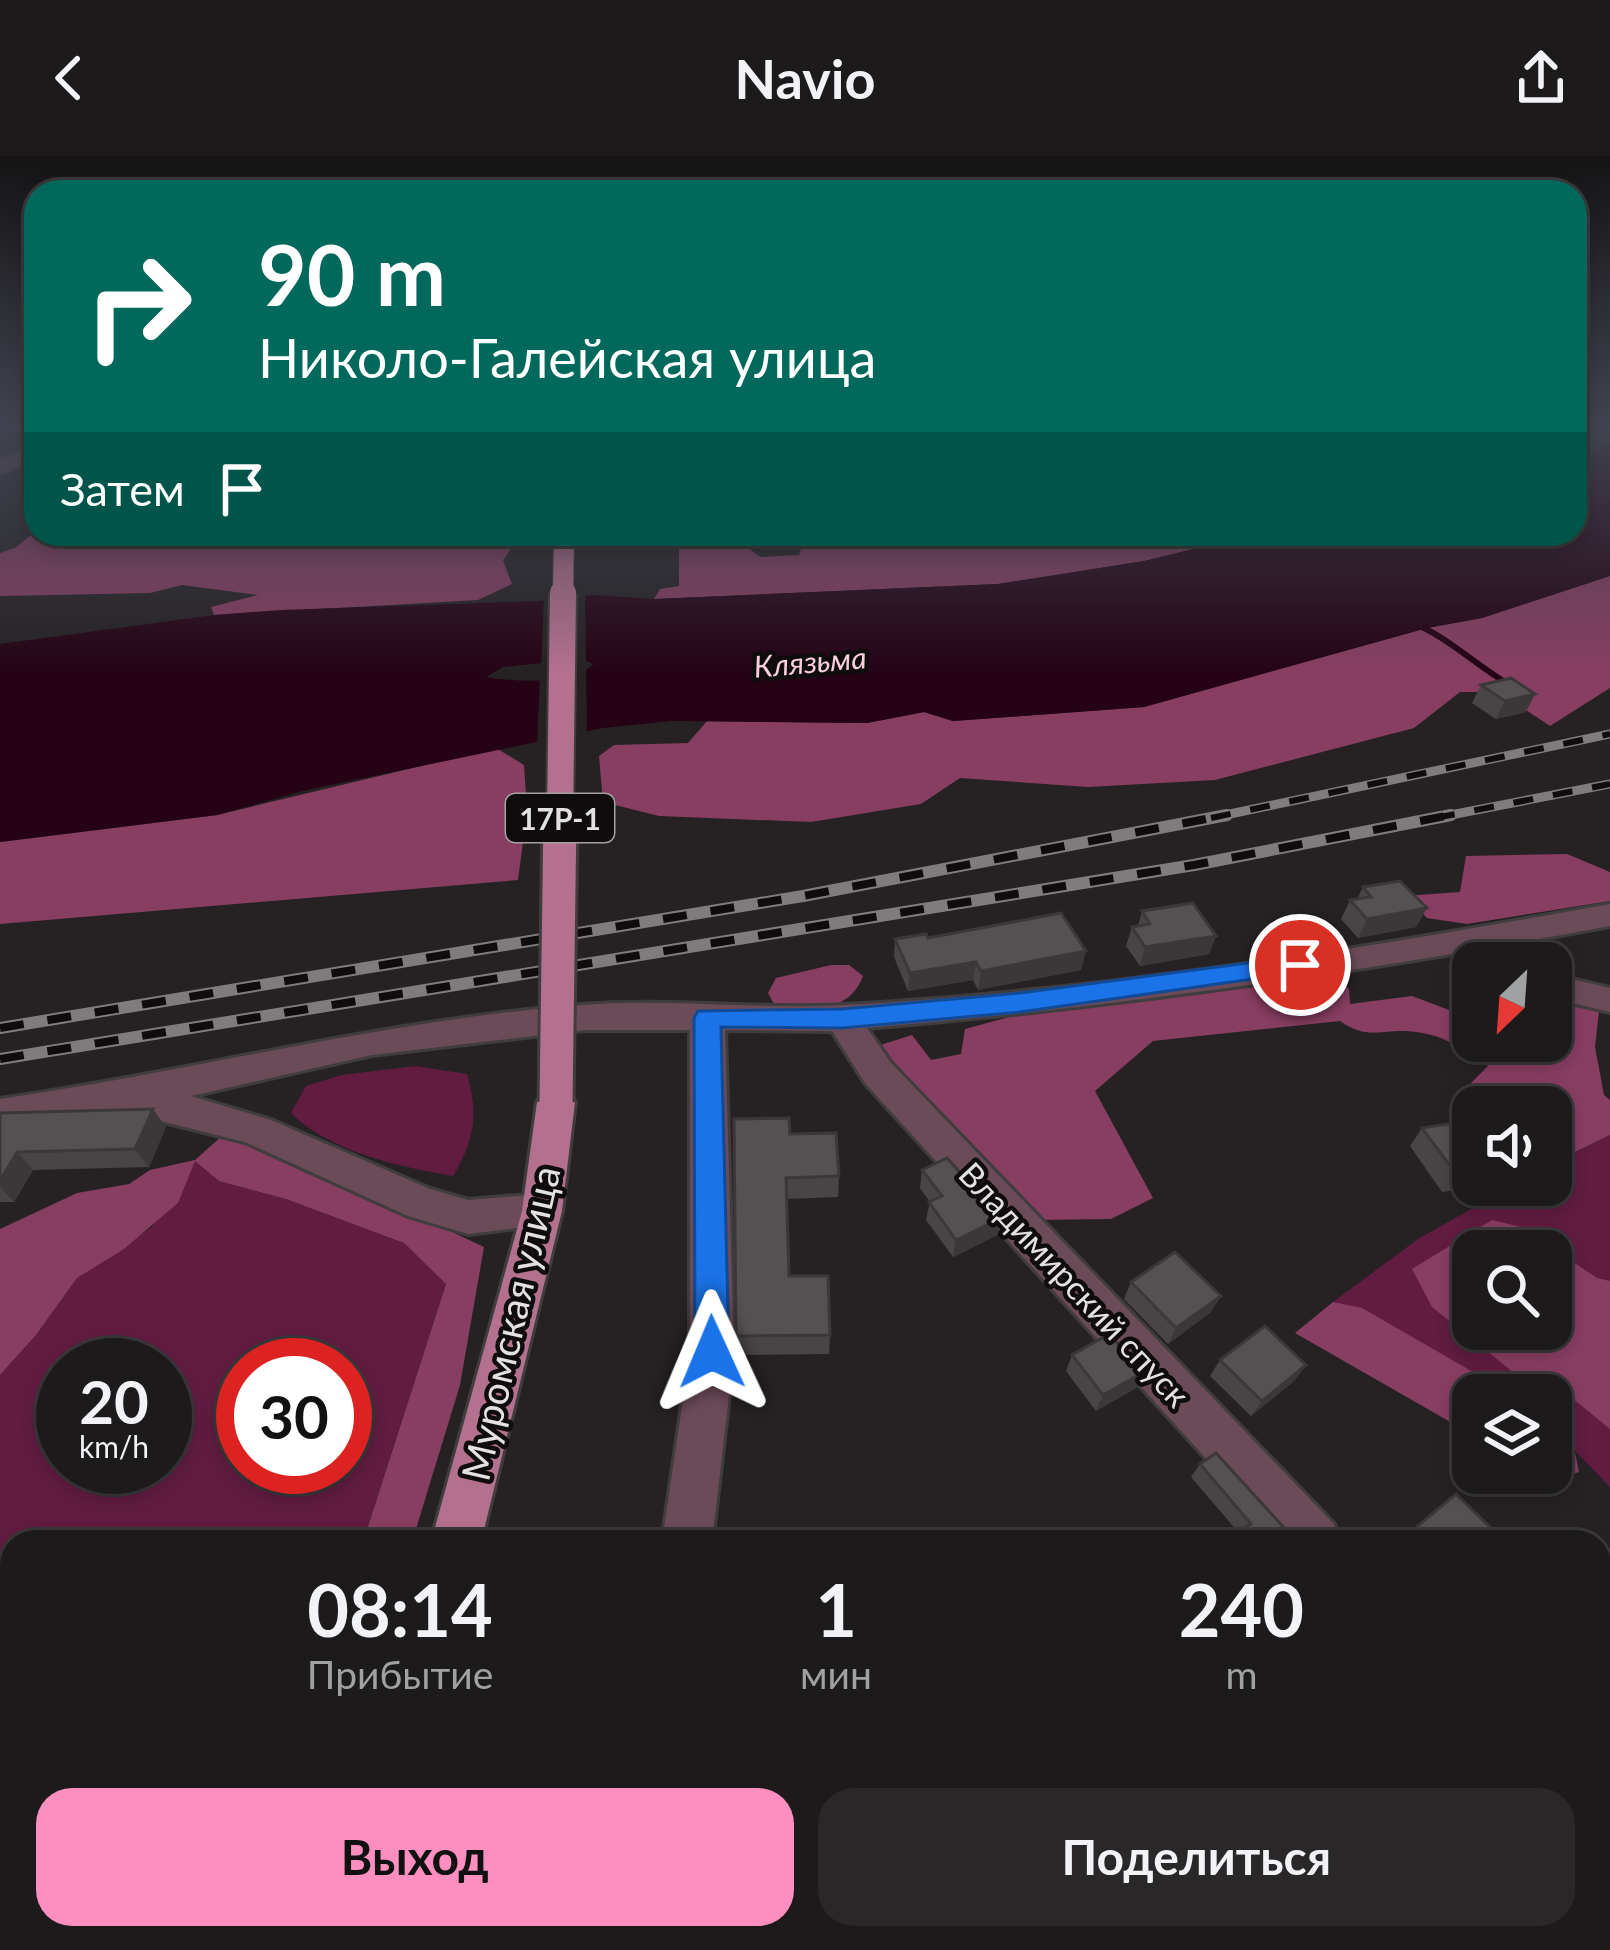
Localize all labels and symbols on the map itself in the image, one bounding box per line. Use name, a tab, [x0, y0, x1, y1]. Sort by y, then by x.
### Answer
water label: Клязьма	[752, 638, 868, 684]
road number: 17Р-1	[506, 794, 614, 842]
pin	[1249, 914, 1351, 1016]
north arrow	[1452, 942, 1572, 1062]
street label: Владимирский спуск	[951, 1154, 1199, 1414]
street label: Муромская улица	[451, 1161, 569, 1485]
position arrow	[649, 1289, 775, 1415]
speed limit sign: 30	[216, 1338, 372, 1494]

